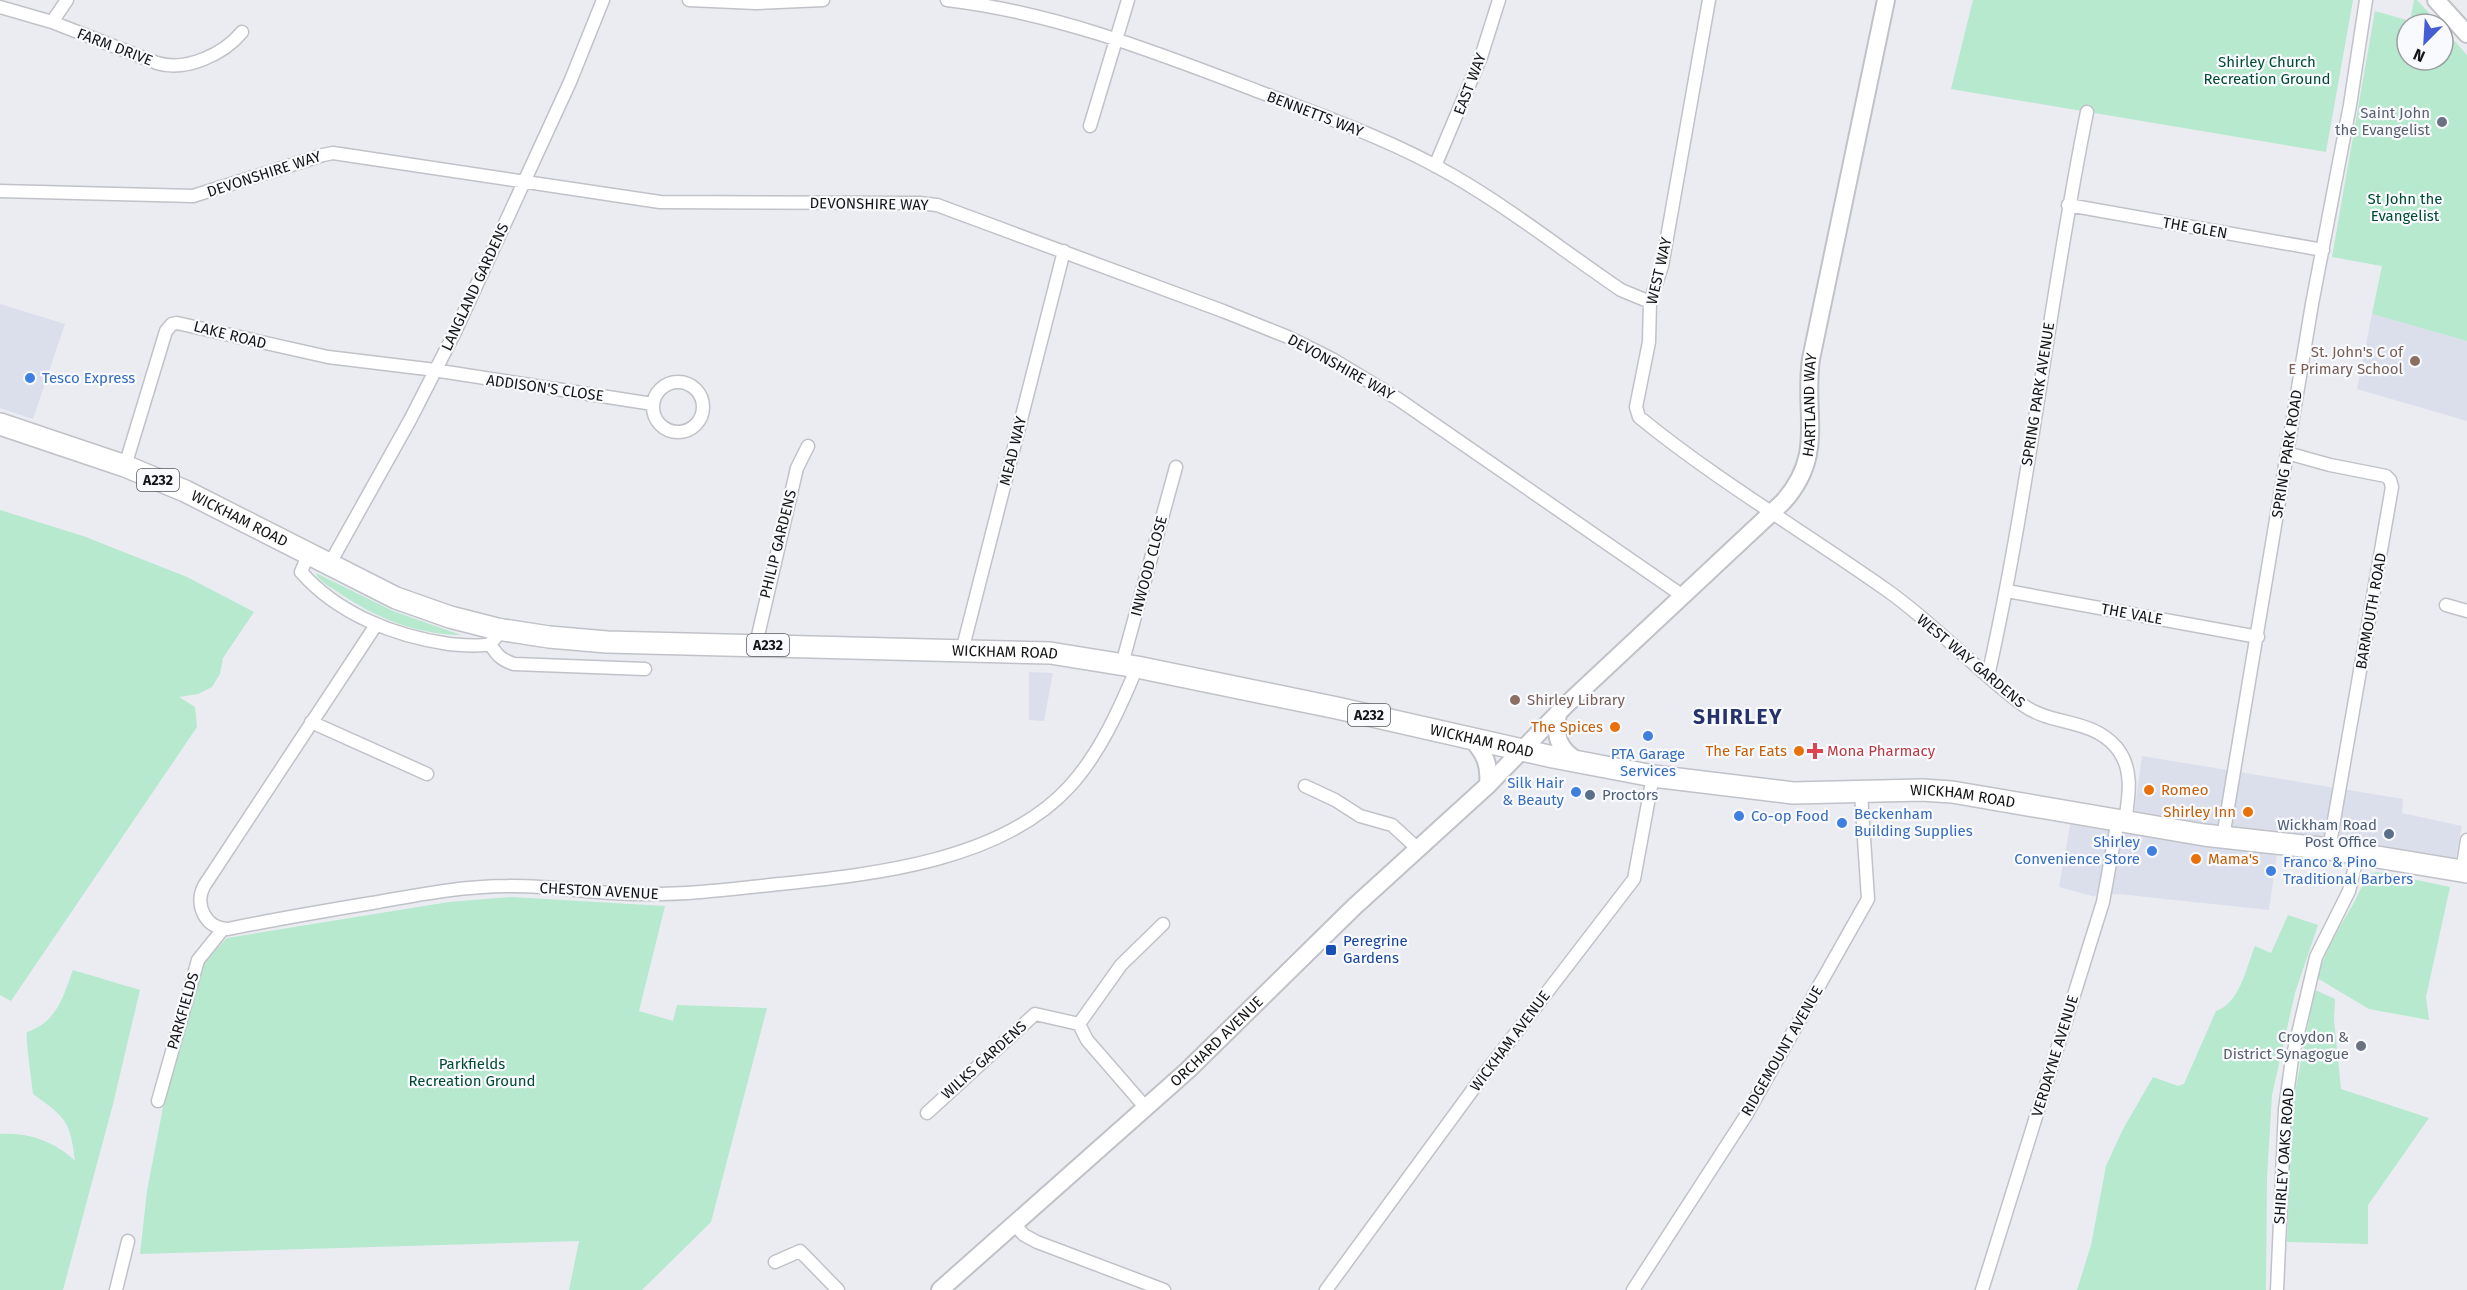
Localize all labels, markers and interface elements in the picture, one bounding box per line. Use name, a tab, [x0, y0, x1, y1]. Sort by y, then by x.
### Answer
north arrow	[2395, 12, 2455, 72]
street label: FARM DRIVE	[75, 24, 155, 70]
text: N	[2410, 44, 2428, 66]
street label: EAST WAY	[1450, 50, 1490, 117]
park label: Shirley Church Recreation Ground	[2204, 53, 2330, 88]
street label: BENNETTS WAY	[1264, 87, 1366, 141]
place label: Saint John the Evangelist	[2335, 104, 2431, 139]
marker: Saint John the Evangelist	[2435, 115, 2449, 129]
street label: DEVONSHIRE WAY	[205, 147, 324, 201]
park label: St John the Evangelist	[2368, 190, 2442, 225]
street label: DEVONSHIRE WAY	[809, 194, 929, 214]
street label: THE GLEN	[2161, 213, 2229, 243]
street label: LANGLAND GARDENS	[437, 220, 513, 354]
street label: WEST WAY	[1643, 235, 1676, 306]
street label: LAKE ROAD	[192, 317, 268, 353]
street label: SPRING PARK AVENUE	[2018, 321, 2058, 467]
street label: DEVONSHIRE WAY	[1285, 330, 1398, 404]
place label: St. John's C of E Primary School	[2288, 343, 2404, 378]
street label: HARTLAND WAY	[1799, 351, 1821, 459]
marker: St. John's C of E Primary School	[2408, 354, 2422, 368]
place label: Tesco Express	[42, 369, 135, 387]
marker: Tesco Express	[23, 371, 37, 385]
street label: ADDISON'S CLOSE	[485, 371, 605, 405]
street label: SPRING PARK ROAD	[2268, 388, 2306, 520]
street label: MEAD WAY	[996, 414, 1030, 487]
road number: A232	[137, 469, 179, 491]
street label: WICKHAM ROAD	[188, 487, 291, 551]
street label: PHILIP GARDENS	[756, 488, 800, 600]
street label: INWOOD CLOSE	[1127, 514, 1171, 618]
street label: BARMOUTH ROAD	[2352, 551, 2390, 671]
street label: THE VALE	[2100, 600, 2164, 628]
street label: WEST WAY GARDENS	[1913, 611, 2029, 711]
road number: A232	[747, 634, 789, 656]
street label: WICKHAM ROAD	[952, 642, 1059, 663]
place label: Shirley Library	[1527, 691, 1626, 709]
marker: Shirley Library	[1508, 693, 1522, 707]
road number: A232	[1348, 704, 1390, 726]
district label: SHIRLEY	[1693, 704, 1783, 730]
place label: The Spices	[1531, 718, 1603, 736]
street label: WICKHAM ROAD	[1428, 720, 1536, 761]
marker: The Spices	[1608, 720, 1622, 734]
marker: PTA Garage Services	[1641, 729, 1655, 743]
place label: The Far Eats	[1705, 742, 1787, 760]
place label: Mona Pharmacy	[1827, 742, 1936, 760]
marker: The Far Eats	[1792, 744, 1806, 758]
marker: Mona Pharmacy	[1808, 744, 1822, 758]
place label: PTA Garage Services	[1611, 745, 1685, 780]
place label: Silk Hair & Beauty	[1502, 774, 1565, 809]
street label: WICKHAM ROAD	[1910, 781, 2017, 812]
place label: Romeo	[2161, 781, 2208, 799]
marker: Romeo	[2142, 783, 2156, 797]
marker: Silk Hair & Beauty	[1569, 785, 1583, 799]
place label: Proctors	[1602, 786, 1658, 804]
marker: Proctors	[1583, 788, 1597, 802]
place label: Shirley Inn	[2163, 803, 2236, 821]
place label: Beckenham Building Supplies	[1854, 805, 1973, 840]
marker: Shirley Inn	[2241, 805, 2255, 819]
place label: Co-op Food	[1751, 807, 1829, 825]
marker: Co-op Food	[1732, 809, 1746, 823]
marker: Beckenham Building Supplies	[1835, 816, 1849, 830]
place label: Wickham Road Post Office	[2277, 816, 2377, 851]
marker: Wickham Road Post Office	[2382, 827, 2396, 841]
place label: Shirley Convenience Store	[2014, 833, 2141, 868]
marker: Shirley Convenience Store	[2145, 844, 2159, 858]
place label: Mama's	[2208, 850, 2259, 868]
marker: Mama's	[2189, 852, 2203, 866]
place label: Franco & Pino Traditional Barbers	[2283, 853, 2413, 888]
marker: Franco & Pino Traditional Barbers	[2264, 864, 2278, 878]
street label: CHESTON AVENUE	[539, 879, 659, 903]
place label: Peregrine Gardens	[1343, 932, 1408, 967]
marker: Peregrine Gardens	[1324, 943, 1338, 957]
street label: PARKFIELDS	[163, 970, 203, 1052]
street label: RIDGEMOUNT AVENUE	[1737, 983, 1827, 1119]
street label: WICKHAM AVENUE	[1466, 987, 1554, 1095]
street label: ORCHARD AVENUE	[1167, 992, 1267, 1090]
street label: VERDAYNE AVENUE	[2028, 993, 2082, 1119]
street label: WILKS GARDENS	[938, 1017, 1030, 1103]
place label: Croydon & District Synagogue	[2223, 1028, 2349, 1063]
marker: Croydon & District Synagogue	[2354, 1039, 2368, 1053]
park label: Parkfields Recreation Ground	[409, 1055, 535, 1090]
street label: SHIRLEY OAKS ROAD	[2270, 1087, 2298, 1225]

